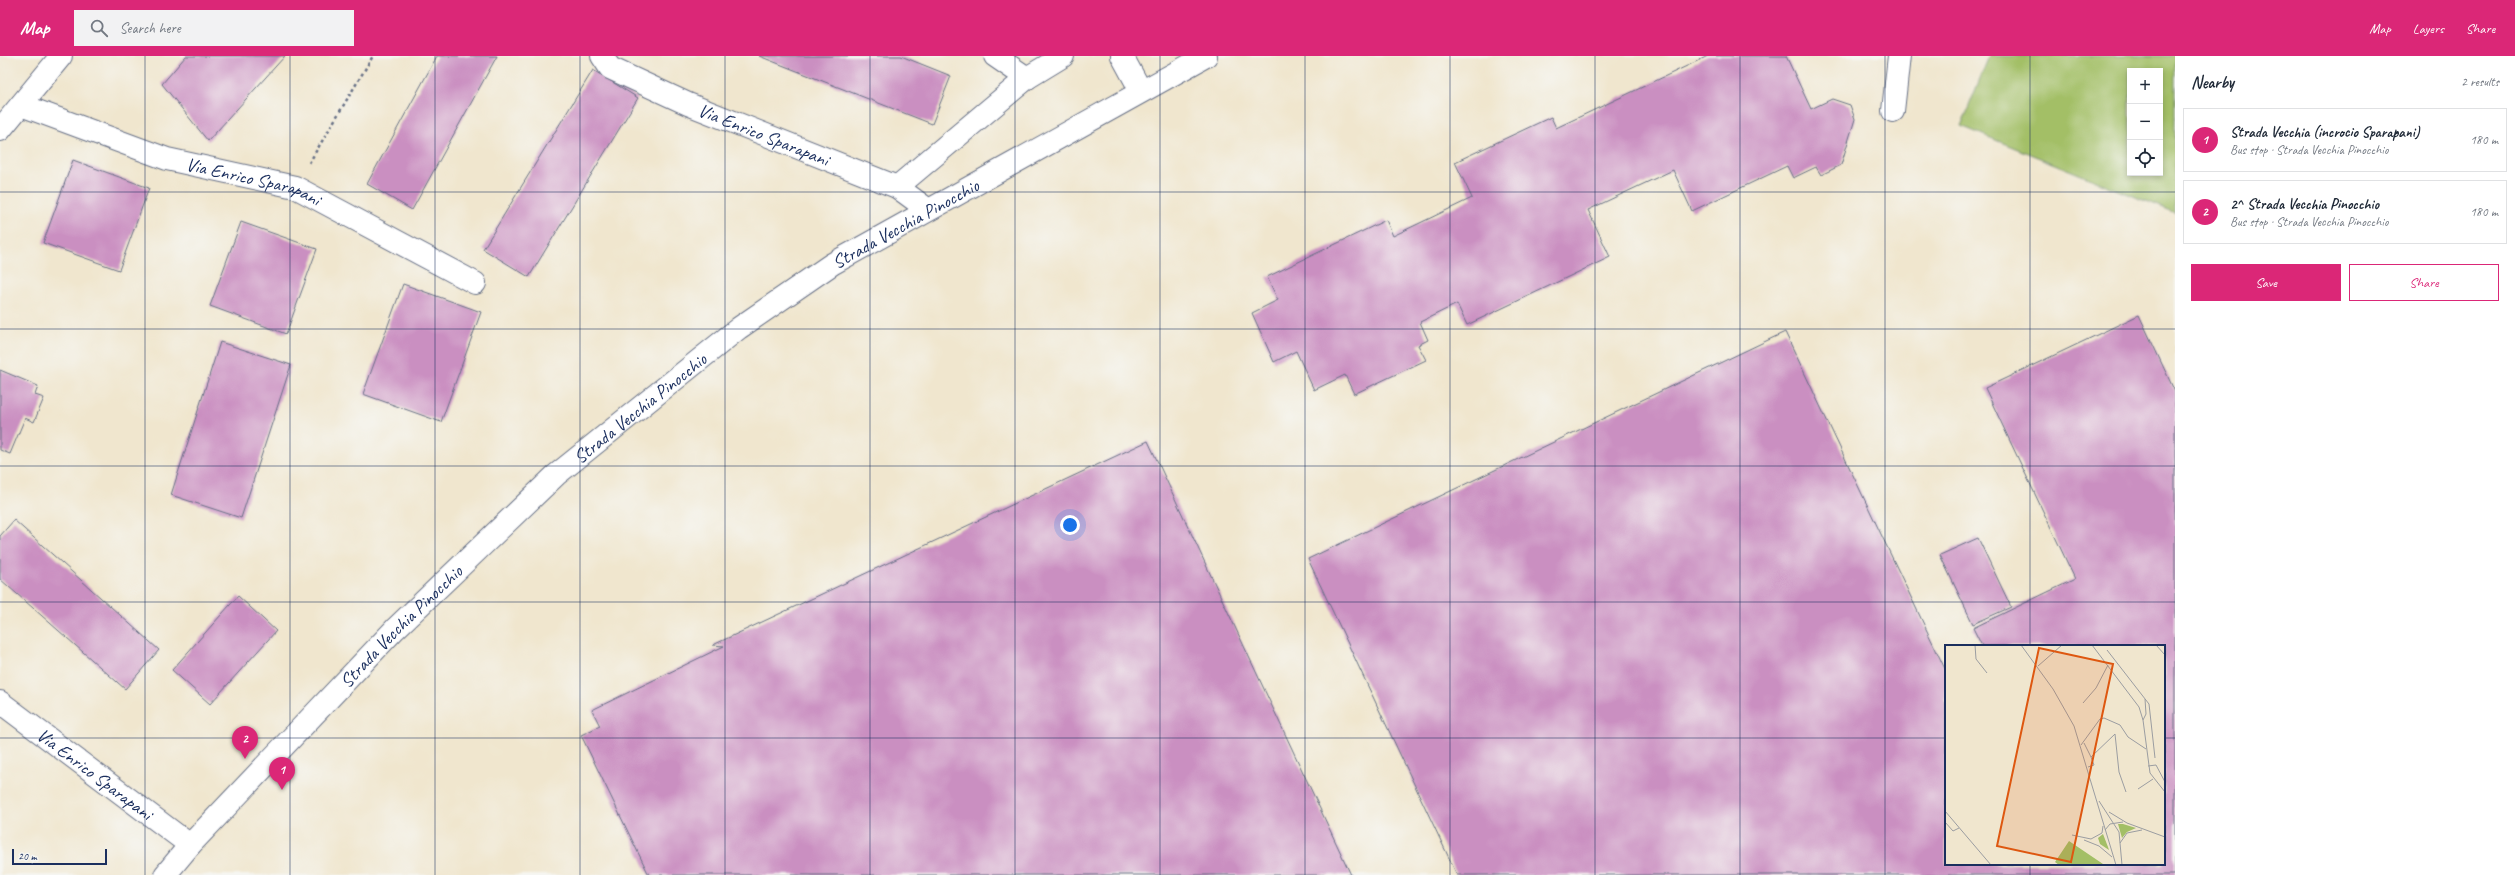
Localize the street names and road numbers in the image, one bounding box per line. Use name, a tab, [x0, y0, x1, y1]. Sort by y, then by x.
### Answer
street label: Via Enrico Sparapani	[695, 98, 835, 173]
street label: Via Enrico Sparapani	[184, 153, 327, 213]
street label: Strada Vecchia Pinocchio	[828, 173, 984, 275]
street label: Strada Vecchia Pinocchio	[569, 347, 713, 469]
street label: Strada Vecchia Pinocchio	[335, 559, 469, 693]
street label: Via Enrico Sparapani	[32, 723, 159, 827]

